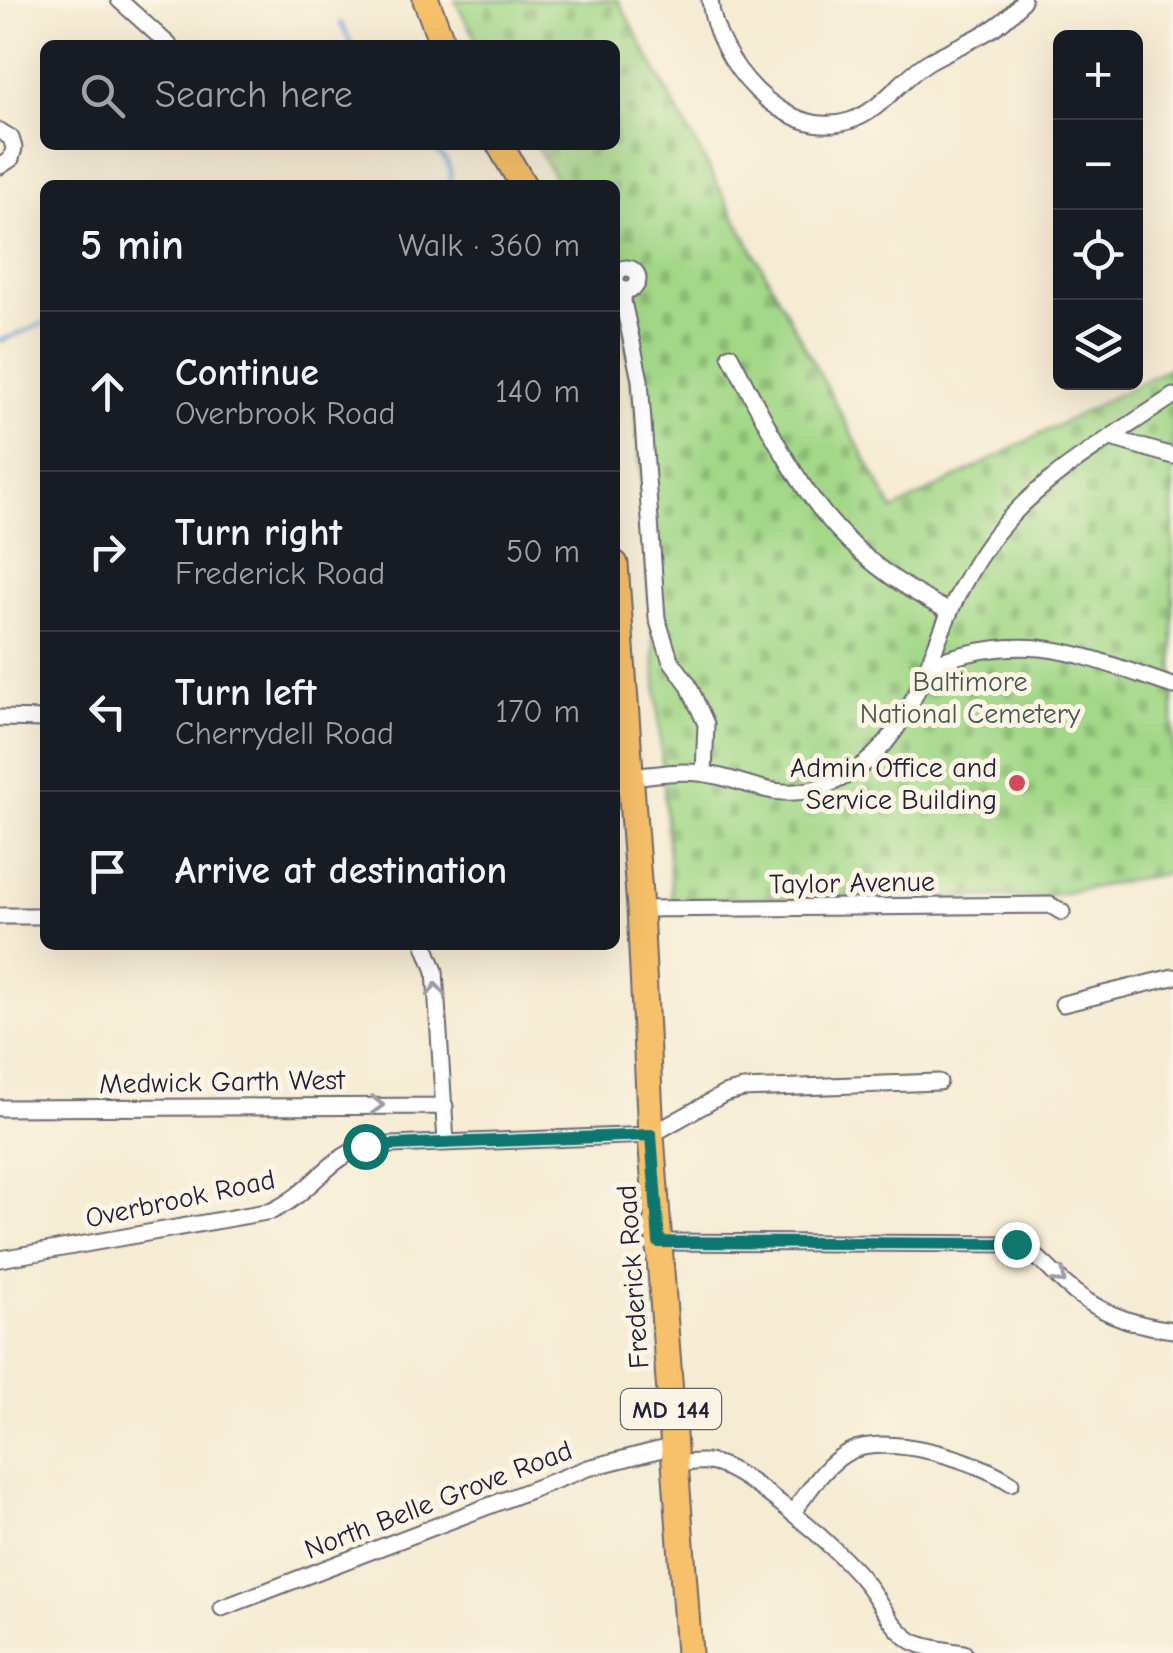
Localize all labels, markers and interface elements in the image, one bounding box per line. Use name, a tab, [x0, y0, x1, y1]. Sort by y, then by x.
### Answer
map controls	[1053, 30, 1143, 390]
button: +	[1053, 30, 1143, 120]
search box	[40, 40, 620, 150]
icon: search	[75, 68, 130, 123]
text: Search here	[155, 73, 353, 117]
button: −	[1053, 120, 1143, 210]
button: locate	[1053, 210, 1143, 300]
text: 5 min	[80, 221, 184, 270]
text: Walk · 360 m	[398, 227, 580, 264]
button: layers	[1053, 300, 1143, 390]
text: Continue	[175, 351, 319, 395]
icon: ahead	[80, 364, 135, 419]
text: 140 m	[495, 373, 580, 410]
text: Overbrook Road	[175, 395, 395, 432]
text: Turn right	[175, 511, 342, 555]
icon: right	[80, 524, 135, 579]
text: 50 m	[506, 533, 580, 570]
text: Frederick Road	[175, 555, 385, 592]
park label: Baltimore National Cemetery	[860, 666, 1081, 730]
text: Turn left	[175, 671, 316, 715]
icon: left	[80, 684, 135, 739]
text: 170 m	[496, 693, 580, 730]
text: Cherrydell Road	[175, 715, 394, 752]
place label: Admin Office and Service Building	[790, 752, 997, 816]
marker: Admin Office and Service Building	[1006, 772, 1028, 794]
icon: arrive	[80, 844, 135, 899]
text: Arrive at destination	[175, 849, 507, 893]
street label: Taylor Avenue	[769, 866, 935, 900]
one-way arrow	[426, 981, 448, 997]
street label: Medwick Garth West	[99, 1064, 346, 1100]
one-way arrow	[370, 1094, 386, 1115]
route start	[343, 1124, 389, 1170]
street label: Overbrook Road	[83, 1163, 278, 1235]
street label: Frederick Road	[611, 1184, 655, 1370]
route end	[994, 1222, 1040, 1268]
one-way arrow	[1048, 1266, 1066, 1284]
road number: MD 144	[621, 1389, 721, 1429]
street label: North Belle Grove Road	[300, 1434, 577, 1566]

